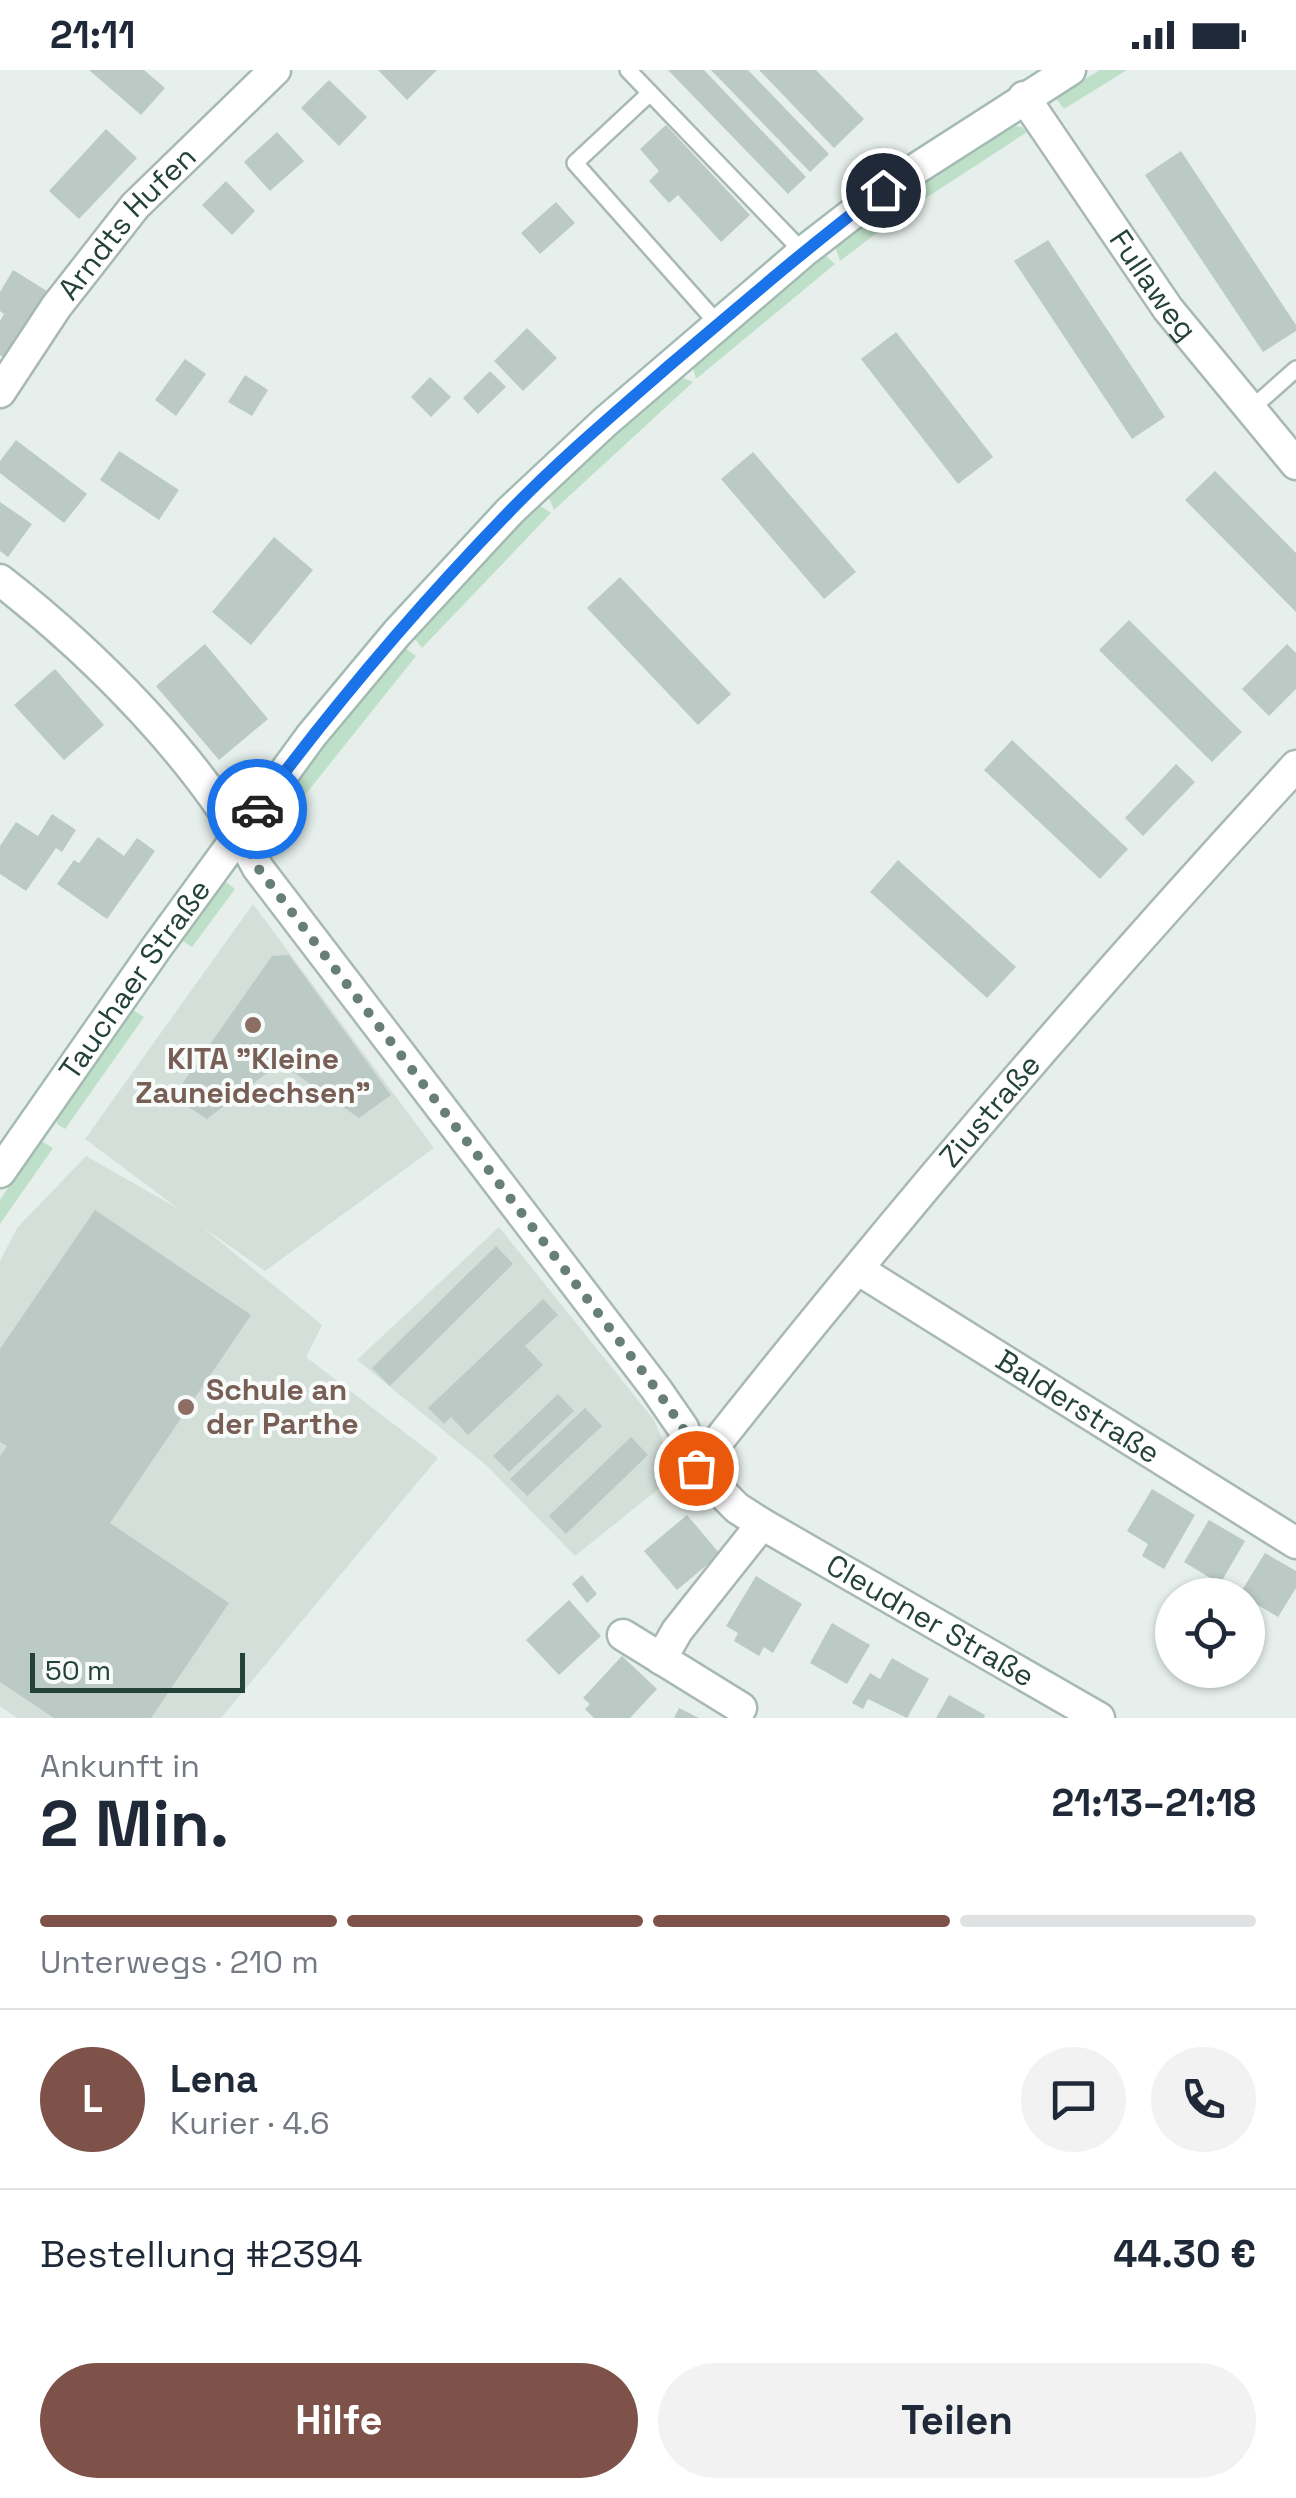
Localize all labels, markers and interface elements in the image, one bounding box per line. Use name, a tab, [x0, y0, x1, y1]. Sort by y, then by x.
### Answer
text: 21:11	[50, 11, 135, 59]
street label: Arndts Hufen	[49, 137, 204, 308]
pin	[841, 148, 926, 233]
icon: home	[856, 163, 911, 218]
street label: Fullaweg	[1101, 222, 1206, 348]
courier	[207, 759, 307, 859]
icon: car	[230, 782, 285, 837]
street label: Tauchaer Straße	[50, 871, 219, 1087]
marker: KITA "Kleine Zauneidechsen"	[242, 1014, 264, 1036]
place label: KITA "Kleine Zauneidechsen"	[135, 1039, 371, 1112]
street label: Ziustraße	[930, 1046, 1049, 1175]
street label: Balderstraße	[989, 1340, 1168, 1472]
place label: Schule an der Parthe	[206, 1370, 358, 1443]
marker: Schule an der Parthe	[175, 1396, 197, 1418]
pin	[654, 1426, 739, 1511]
icon: bag	[669, 1441, 724, 1496]
street label: Cleudner Straße	[819, 1545, 1042, 1696]
map controls	[1155, 1578, 1265, 1688]
button: locate	[1155, 1578, 1265, 1688]
scale bar	[30, 1648, 245, 1692]
text: 50 m	[45, 1652, 111, 1688]
text: Ankunft in	[40, 1746, 200, 1786]
text: 21:13–21:18	[1051, 1779, 1256, 1827]
text: 2 Min.	[40, 1782, 229, 1865]
text: Unterwegs · 210 m	[40, 1942, 319, 1982]
button: chat	[1021, 2047, 1126, 2152]
button: phone	[1151, 2047, 1256, 2152]
text: Lena	[170, 2055, 258, 2103]
text: L	[82, 2075, 103, 2123]
text: Kurier · 4.6	[170, 2103, 330, 2143]
text: Bestellung #2394	[40, 2230, 362, 2278]
text: 44.30 €	[1113, 2230, 1256, 2278]
button: Hilfe	[40, 2363, 638, 2478]
button: Teilen	[658, 2363, 1256, 2478]

